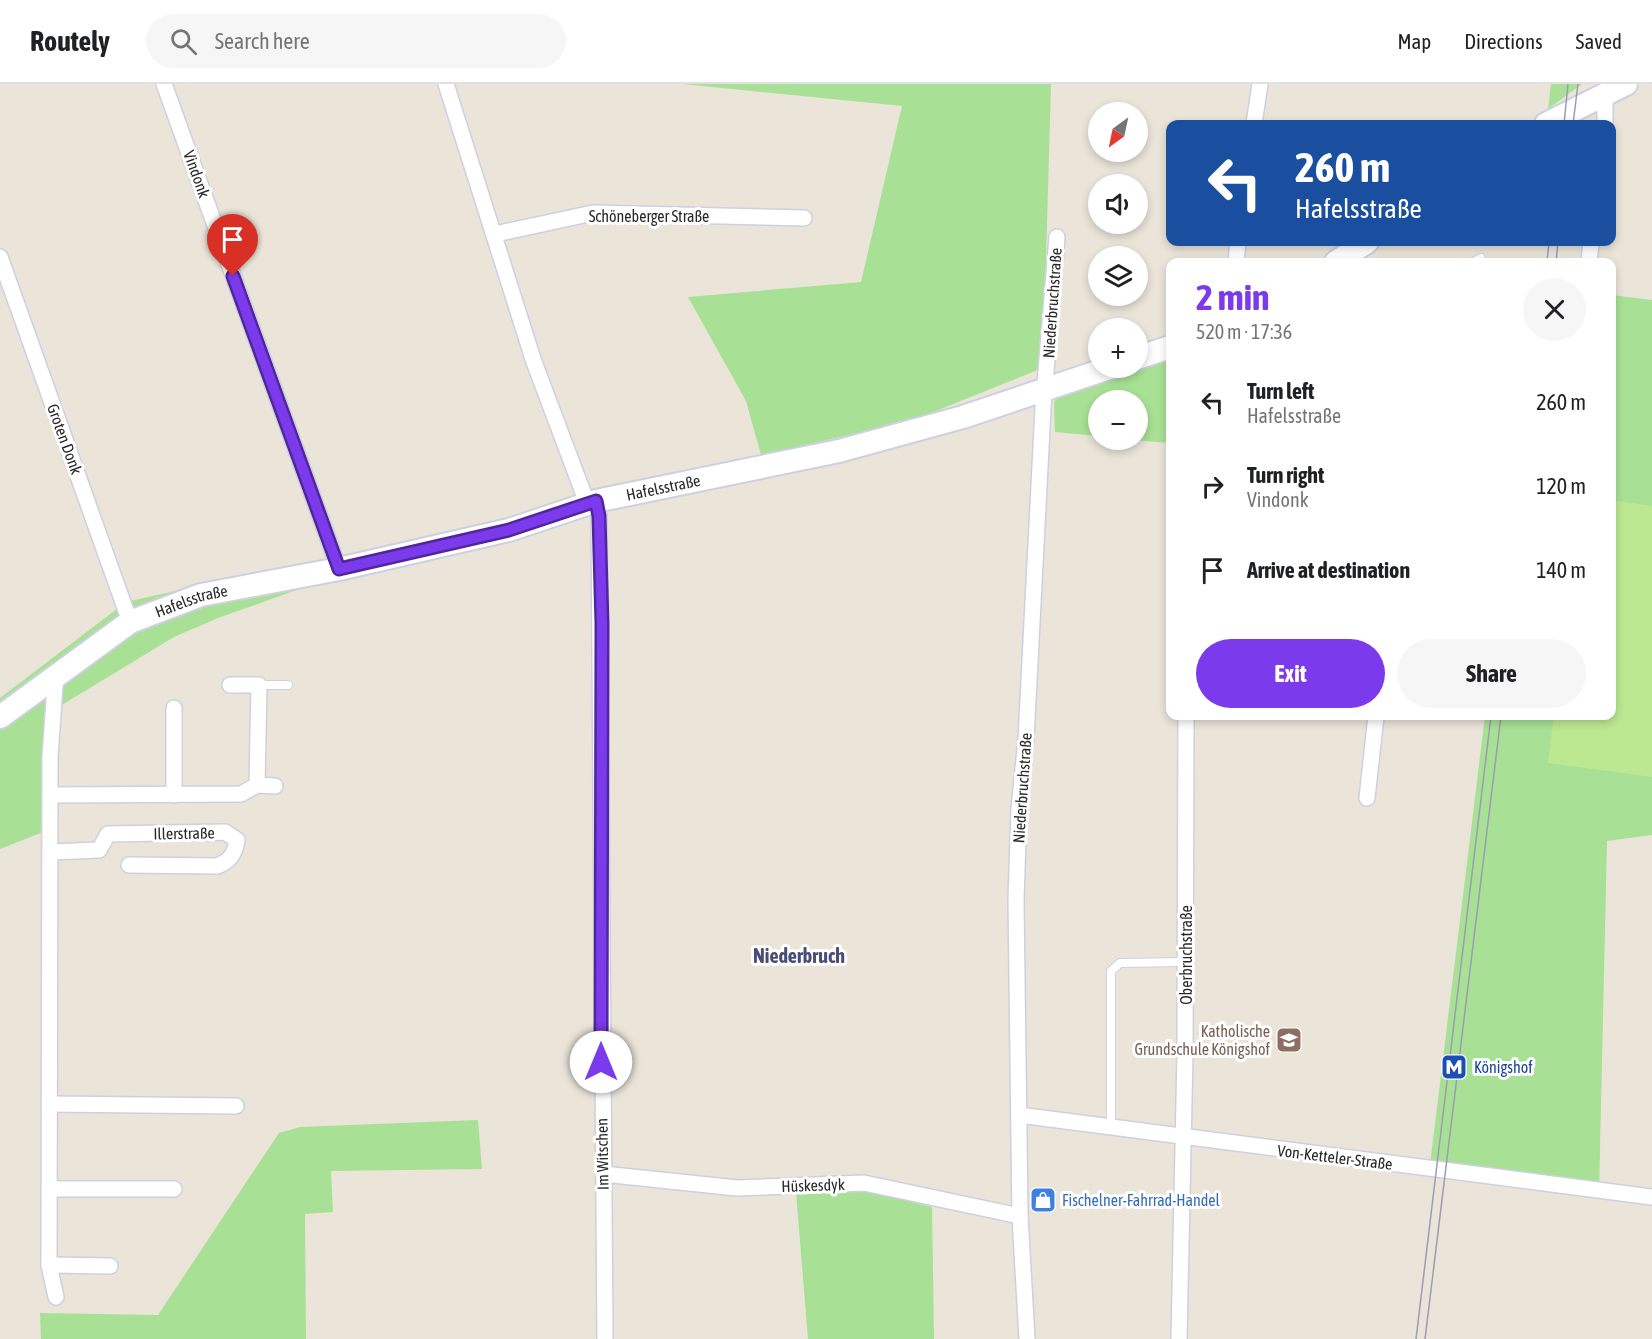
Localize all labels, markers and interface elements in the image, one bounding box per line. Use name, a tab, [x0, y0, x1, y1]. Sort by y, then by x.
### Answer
search box	[146, 14, 566, 68]
text: Routely	[30, 25, 110, 57]
icon: search	[167, 25, 200, 58]
text: Search here	[215, 28, 310, 54]
text: Map	[1397, 29, 1431, 53]
text: Directions	[1464, 29, 1543, 53]
text: Saved	[1576, 29, 1622, 53]
north arrow	[1088, 102, 1148, 162]
map controls	[1088, 102, 1148, 450]
text: 260 m	[1295, 143, 1390, 191]
icon: left	[1196, 144, 1274, 222]
street label: Vindonk	[180, 148, 214, 200]
button: sound	[1088, 174, 1148, 234]
text: Hafelsstraße	[1295, 193, 1422, 224]
street label: Schöneberger Straße	[589, 207, 709, 226]
pin	[207, 214, 258, 276]
icon: arrive	[216, 223, 249, 256]
button: layers	[1088, 246, 1148, 306]
street label: Niederbruchstraße	[1039, 247, 1065, 359]
text: 2 min	[1196, 276, 1270, 318]
button: close	[1523, 278, 1586, 341]
button: +	[1088, 318, 1148, 378]
text: 520 m · 17:36	[1196, 320, 1292, 343]
text: Turn left	[1247, 378, 1314, 404]
icon: left	[1196, 386, 1229, 419]
text: 260 m	[1536, 389, 1586, 415]
button: −	[1088, 390, 1148, 450]
street label: Groten Donk	[44, 401, 86, 477]
text: Hafelsstraße	[1247, 404, 1341, 427]
text: Turn right	[1247, 462, 1324, 488]
icon: right	[1196, 470, 1229, 503]
street label: Hafelsstraße	[624, 471, 702, 504]
text: 120 m	[1536, 473, 1586, 499]
text: Vindonk	[1247, 488, 1308, 511]
icon: arrive	[1196, 554, 1229, 587]
text: Arrive at destination	[1247, 557, 1410, 583]
text: 140 m	[1536, 557, 1586, 583]
street label: Hafelsstraße	[152, 581, 229, 621]
button: Exit	[1196, 639, 1385, 708]
button: Share	[1397, 639, 1586, 708]
street label: Niederbruchstraße	[1009, 732, 1035, 844]
street label: Illerstraße	[153, 823, 215, 843]
street label: Oberbruchstraße	[1177, 905, 1195, 1005]
district label: Niederbruch	[753, 944, 845, 967]
place label: Katholische Grundschule Königshof	[1134, 1022, 1271, 1059]
school or university icon: Katholische Grundschule Königshof	[1274, 1025, 1304, 1055]
position arrow	[569, 1030, 633, 1094]
metro station icon: Königshof	[1439, 1052, 1469, 1082]
place label: Königshof	[1474, 1058, 1533, 1077]
street label: Im Witschen	[592, 1118, 612, 1190]
street label: Von-Ketteler-Straße	[1276, 1141, 1394, 1173]
street label: Hüskesdyk	[781, 1175, 845, 1196]
shop icon: Fischelner-Fahrrad-Handel	[1028, 1185, 1058, 1215]
place label: Fischelner-Fahrrad-Handel	[1062, 1191, 1221, 1209]

